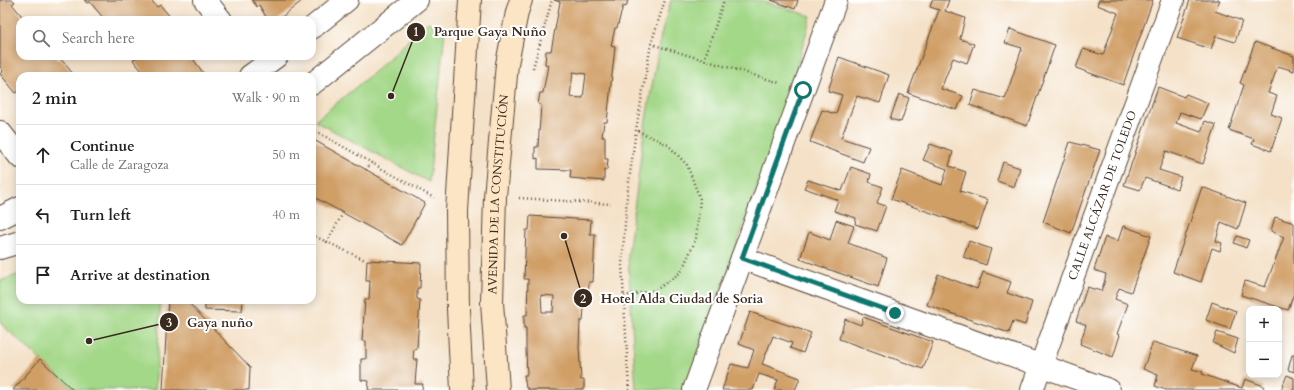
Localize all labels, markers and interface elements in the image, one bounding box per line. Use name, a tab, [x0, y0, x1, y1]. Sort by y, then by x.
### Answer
search box	[16, 16, 316, 60]
callout: Parque Gaya Nuño	[406, 19, 554, 44]
text: Parque Gaya Nuño	[434, 23, 547, 41]
text: 1	[413, 24, 419, 40]
icon: search	[30, 27, 52, 49]
text: Search here	[62, 28, 135, 48]
route start	[794, 81, 812, 99]
text: 2 min	[32, 87, 77, 110]
text: Walk · 90 m	[232, 89, 300, 107]
street label: AVENIDA DE LA CONSTITUCIÓN	[484, 93, 512, 295]
street label: CALLE ALCÁZAR DE TOLEDO	[1064, 108, 1140, 282]
text: Continue	[70, 136, 135, 156]
icon: ahead	[32, 144, 54, 166]
text: 50 m	[272, 146, 300, 164]
text: Calle de Zaragoza	[70, 156, 169, 174]
icon: left	[32, 204, 54, 226]
text: Turn left	[70, 205, 131, 225]
text: 40 m	[272, 206, 300, 224]
icon: arrive	[32, 264, 54, 286]
text: Arrive at destination	[70, 265, 210, 285]
callout: Hotel Alda Ciudad de Soria	[573, 286, 772, 311]
text: Hotel Alda Ciudad de Soria	[601, 290, 764, 308]
text: 2	[580, 291, 586, 307]
route end	[886, 304, 904, 322]
map controls	[1246, 306, 1282, 378]
button: +	[1246, 306, 1282, 342]
callout: Gaya nuño	[159, 310, 261, 335]
text: Gaya nuño	[187, 314, 253, 332]
text: 3	[166, 315, 172, 331]
button: −	[1246, 342, 1282, 378]

